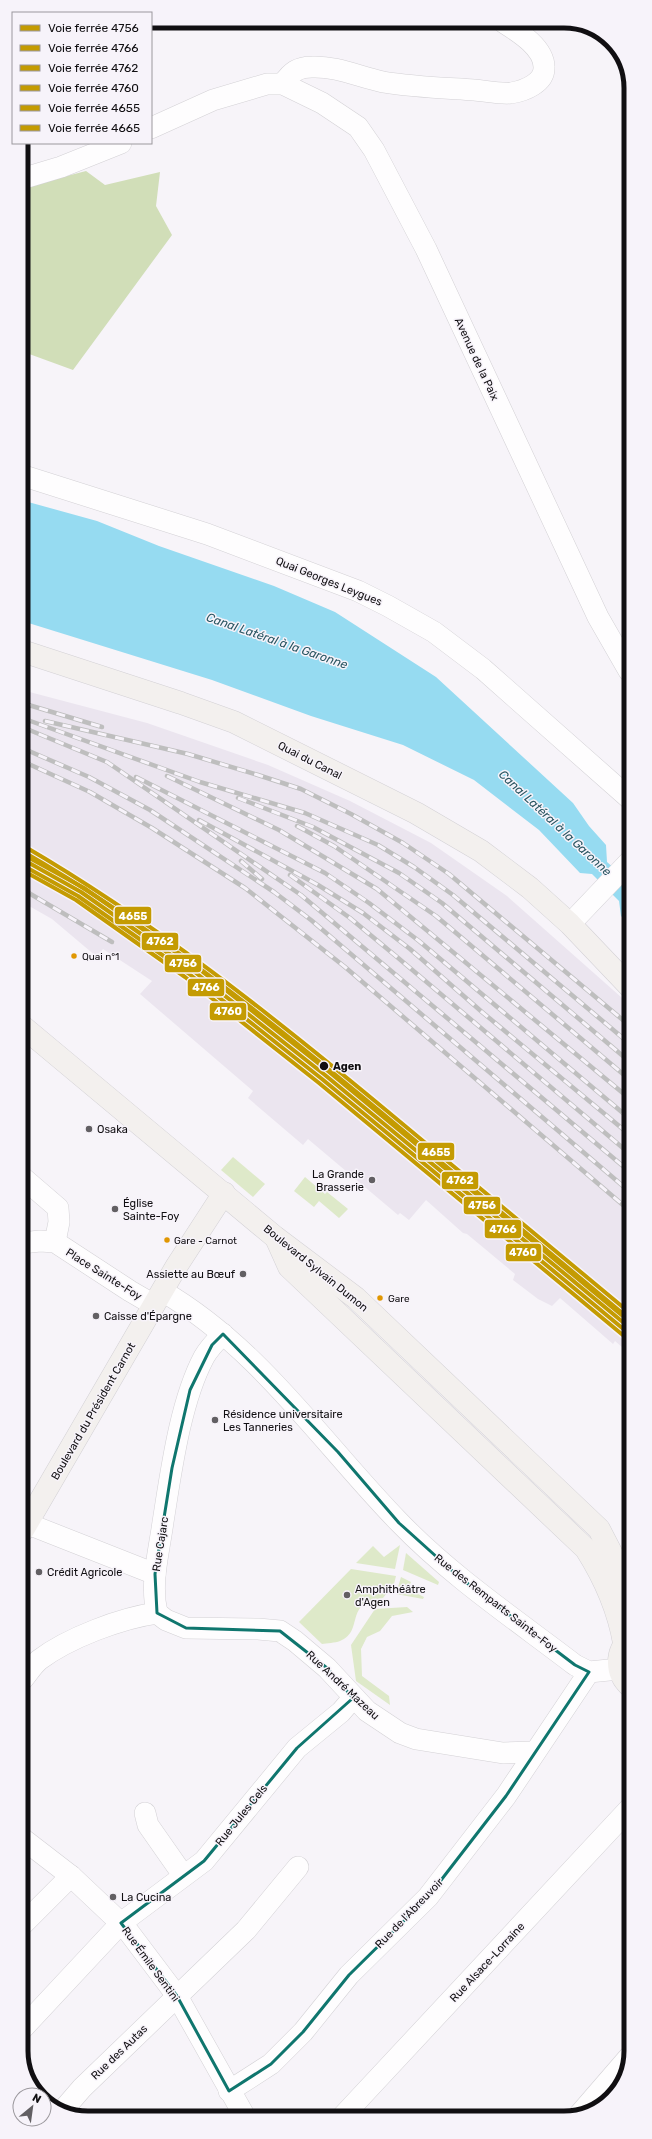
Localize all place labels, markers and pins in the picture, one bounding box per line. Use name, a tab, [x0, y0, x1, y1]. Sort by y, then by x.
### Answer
marker: Quai n°1	[69, 951, 79, 961]
place label: Quai n°1	[82, 951, 119, 963]
marker: Agen	[318, 1060, 330, 1072]
place label: Agen	[333, 1060, 361, 1073]
place label: Osaka	[97, 1123, 128, 1136]
marker: Osaka	[84, 1124, 94, 1134]
place label: La Grande Brasserie	[312, 1168, 364, 1194]
marker: La Grande Brasserie	[367, 1175, 377, 1185]
place label: Église Sainte-Foy	[123, 1197, 179, 1223]
marker: Église Sainte-Foy	[110, 1204, 120, 1214]
marker: Gare - Carnot	[162, 1235, 172, 1245]
place label: Gare - Carnot	[174, 1235, 237, 1247]
place label: Assiette au Bœuf	[146, 1268, 236, 1281]
marker: Assiette au Bœuf	[238, 1269, 248, 1279]
marker: Gare	[375, 1293, 385, 1303]
place label: Gare	[388, 1293, 410, 1305]
place label: Caisse d'Épargne	[104, 1310, 192, 1323]
marker: Caisse d'Épargne	[91, 1311, 101, 1321]
place label: Résidence universitaire Les Tanneries	[223, 1408, 343, 1434]
marker: Résidence universitaire Les Tanneries	[210, 1415, 220, 1425]
place label: Crédit Agricole	[47, 1566, 122, 1579]
marker: Crédit Agricole	[34, 1567, 44, 1577]
place label: Amphithéâtre d'Agen	[355, 1583, 426, 1609]
marker: Amphithéâtre d'Agen	[342, 1590, 352, 1600]
place label: La Cucina	[121, 1891, 171, 1904]
marker: La Cucina	[108, 1892, 118, 1902]

